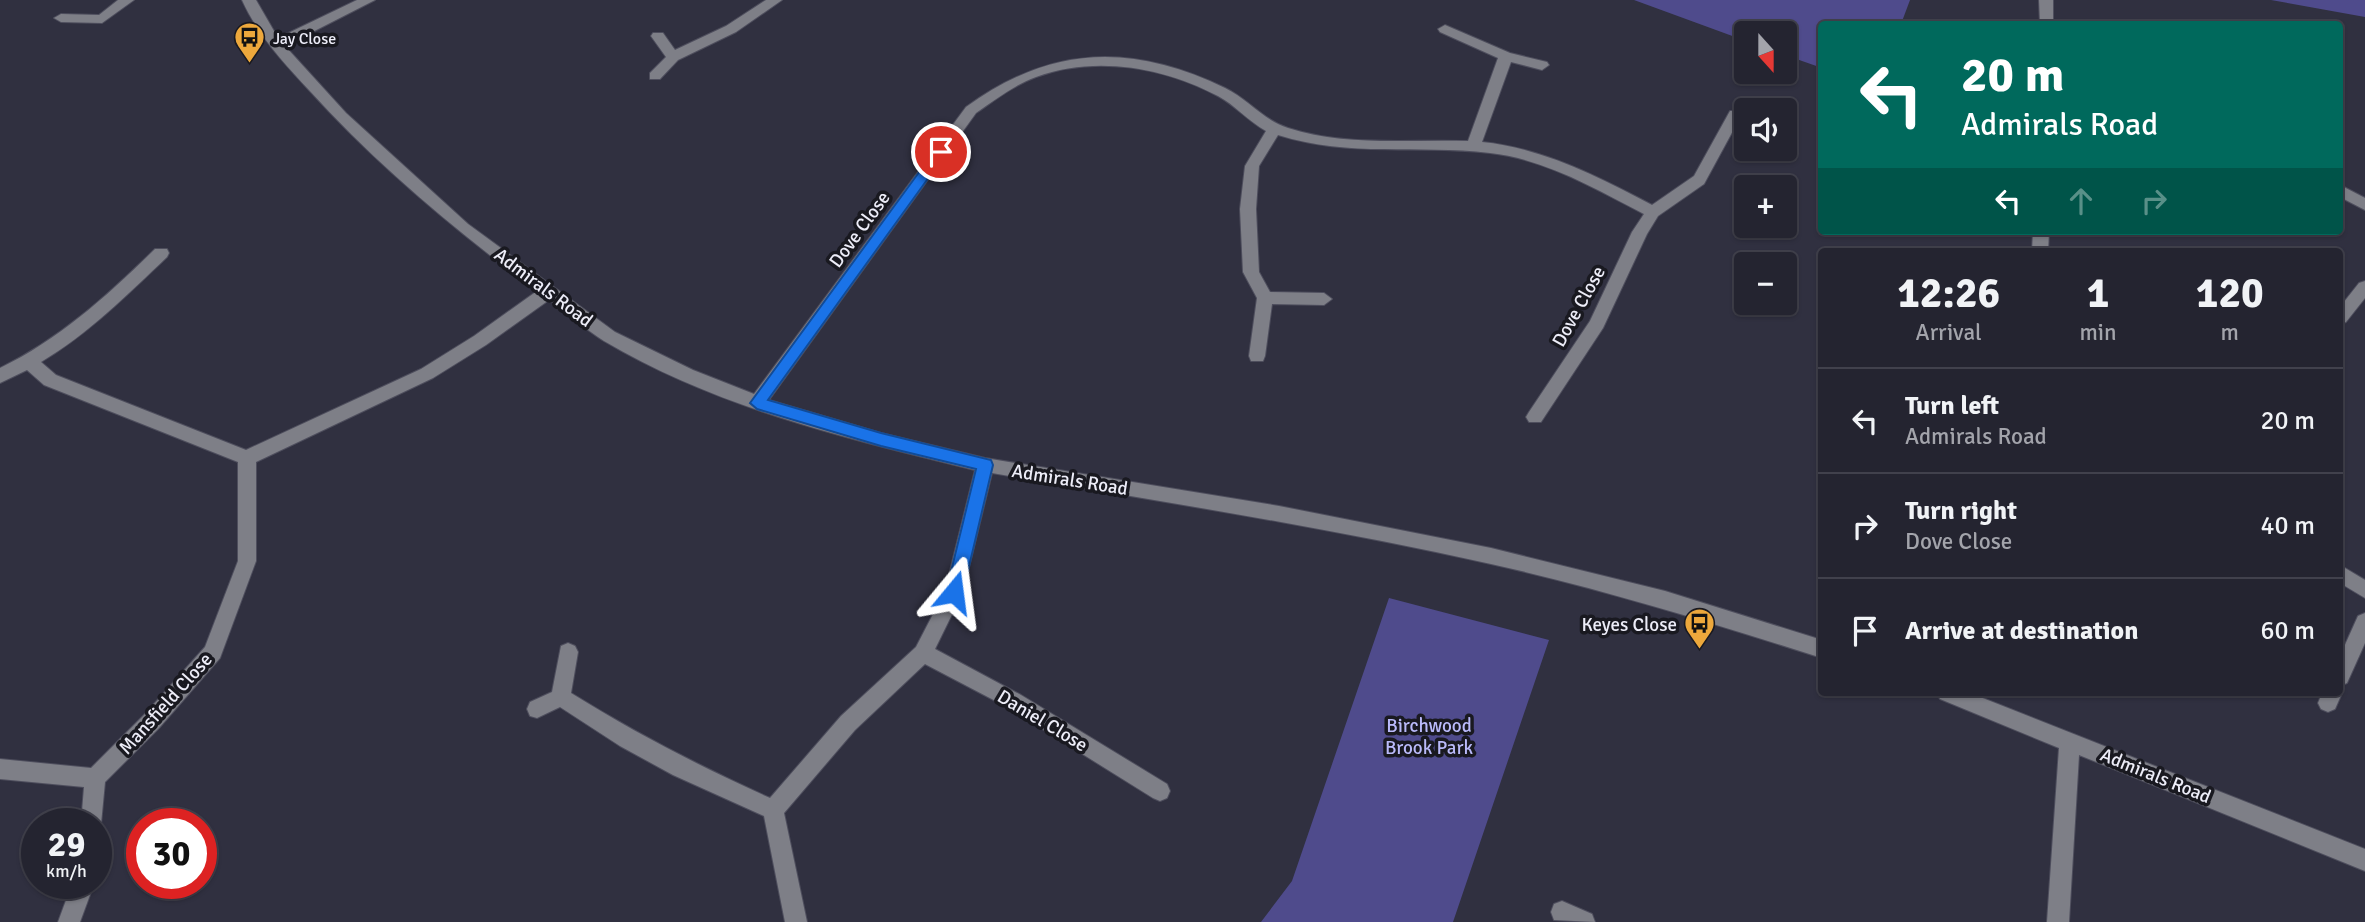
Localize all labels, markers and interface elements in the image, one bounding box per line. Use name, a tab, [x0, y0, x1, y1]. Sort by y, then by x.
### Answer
bus stop icon: Jay Close	[233, 21, 267, 65]
north arrow	[1734, 21, 1797, 84]
map controls	[1734, 21, 1797, 315]
place label: Jay Close	[273, 29, 336, 49]
text: 20 m	[1961, 45, 2064, 105]
icon: left	[1846, 49, 1937, 140]
button: sound	[1734, 98, 1797, 161]
text: Admirals Road	[1961, 105, 2158, 144]
pin	[911, 122, 971, 182]
icon: arrive	[922, 133, 960, 171]
button: +	[1734, 175, 1797, 238]
icon: left	[1989, 182, 2027, 220]
icon: ahead	[2062, 182, 2100, 220]
icon: right	[2135, 182, 2173, 220]
street label: Dove Close	[824, 187, 896, 273]
street label: Admirals Road	[489, 243, 597, 333]
button: −	[1734, 252, 1797, 315]
street label: Dove Close	[1547, 262, 1611, 351]
text: 12:26	[1897, 268, 2000, 319]
text: 1	[2087, 268, 2109, 319]
text: 120	[2196, 268, 2264, 319]
text: Arrival	[1916, 318, 1982, 347]
text: min	[2079, 318, 2117, 347]
text: m	[2221, 318, 2239, 347]
text: Turn left	[1905, 390, 1999, 422]
icon: left	[1846, 402, 1884, 440]
text: 20 m	[2260, 405, 2315, 437]
text: Admirals Road	[1905, 422, 2047, 451]
street label: Admirals Road	[1010, 459, 1130, 501]
text: Turn right	[1905, 495, 2017, 527]
icon: right	[1846, 507, 1884, 545]
text: 40 m	[2260, 510, 2315, 542]
text: Dove Close	[1905, 527, 2012, 556]
position arrow	[917, 555, 991, 629]
bus stop icon: Keyes Close	[1683, 607, 1717, 651]
icon: arrive	[1846, 612, 1884, 650]
place label: Keyes Close	[1582, 613, 1677, 637]
text: Arrive at destination	[1905, 615, 2138, 647]
text: 60 m	[2260, 615, 2315, 647]
street label: Mansfield Close	[114, 648, 218, 759]
street label: Daniel Close	[993, 685, 1092, 757]
park label: Birchwood Brook Park	[1385, 714, 1473, 760]
street label: Admirals Road	[2097, 743, 2214, 809]
speed limit sign: 30	[126, 808, 217, 899]
text: 29	[48, 823, 85, 866]
text: km/h	[46, 860, 87, 882]

